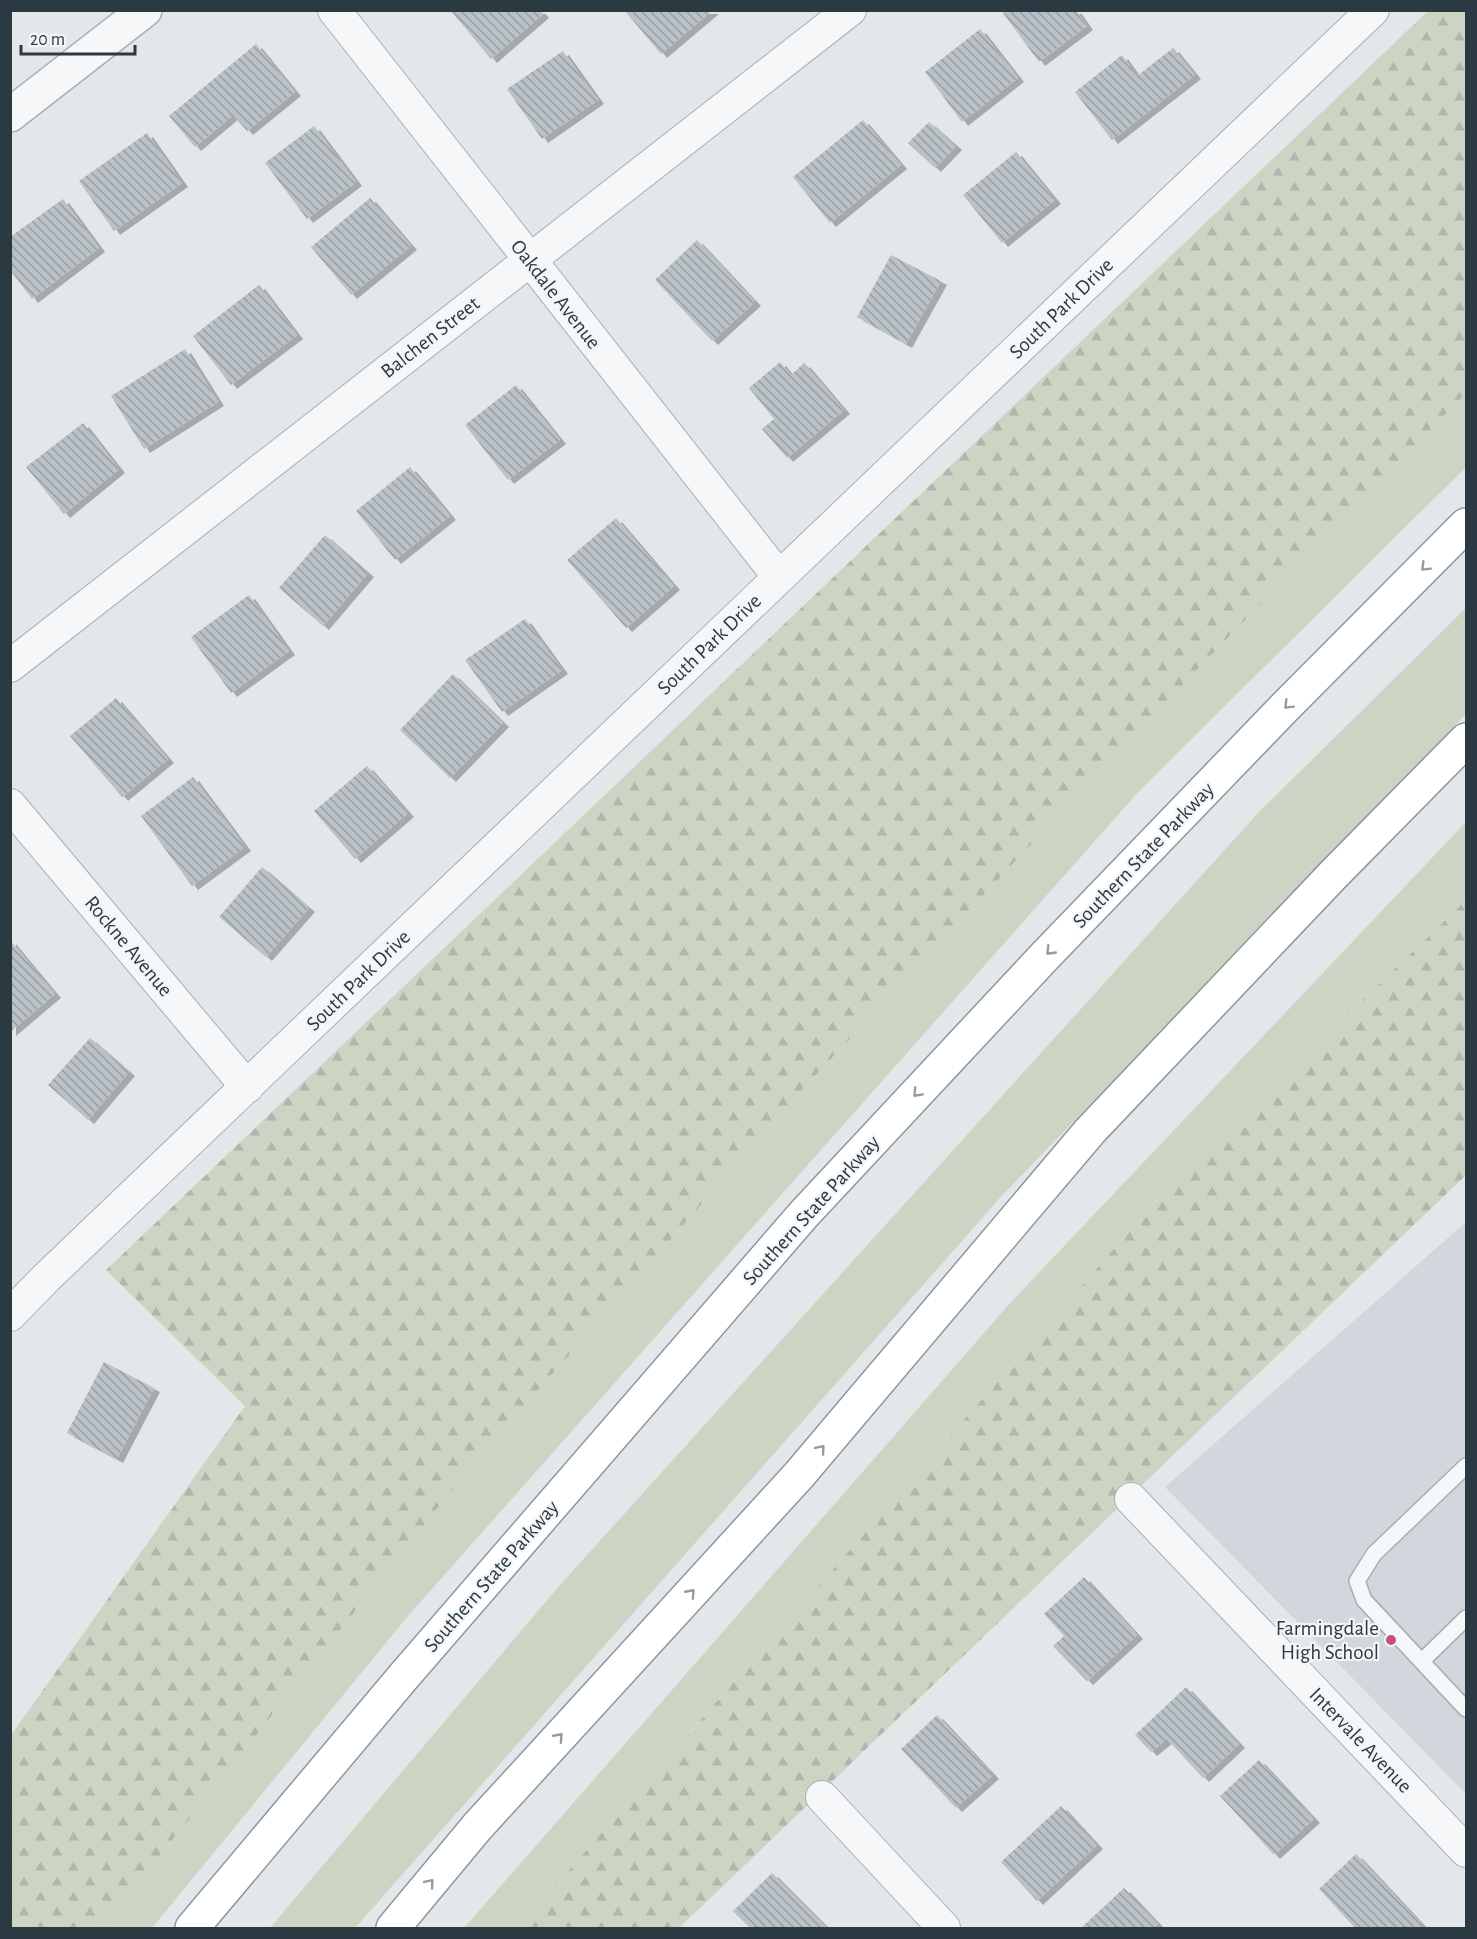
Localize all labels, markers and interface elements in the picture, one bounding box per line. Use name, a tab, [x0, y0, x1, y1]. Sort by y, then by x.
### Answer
scale bar	[21, 18, 135, 56]
text: 20 m	[30, 31, 65, 49]
street label: Oakdale Avenue	[507, 236, 605, 353]
street label: South Park Drive	[1005, 254, 1117, 363]
street label: Balchen Street	[377, 292, 484, 382]
one-way arrow	[1422, 559, 1433, 570]
street label: South Park Drive	[653, 590, 765, 699]
one-way arrow	[1284, 697, 1295, 708]
street label: Southern State Parkway	[1069, 779, 1218, 932]
street label: Rockne Avenue	[81, 892, 177, 1001]
street label: South Park Drive	[302, 926, 414, 1035]
one-way arrow	[1046, 944, 1057, 955]
one-way arrow	[913, 1087, 924, 1097]
street label: Southern State Parkway	[739, 1131, 884, 1289]
one-way arrow	[814, 1445, 825, 1456]
street label: Southern State Parkway	[420, 1497, 563, 1656]
one-way arrow	[684, 1590, 695, 1600]
place label: Farmingdale High School	[1276, 1618, 1379, 1663]
marker: Farmingdale High School	[1384, 1633, 1398, 1647]
street label: Intervale Avenue	[1305, 1684, 1416, 1797]
one-way arrow	[552, 1734, 563, 1744]
one-way arrow	[423, 1879, 434, 1890]

